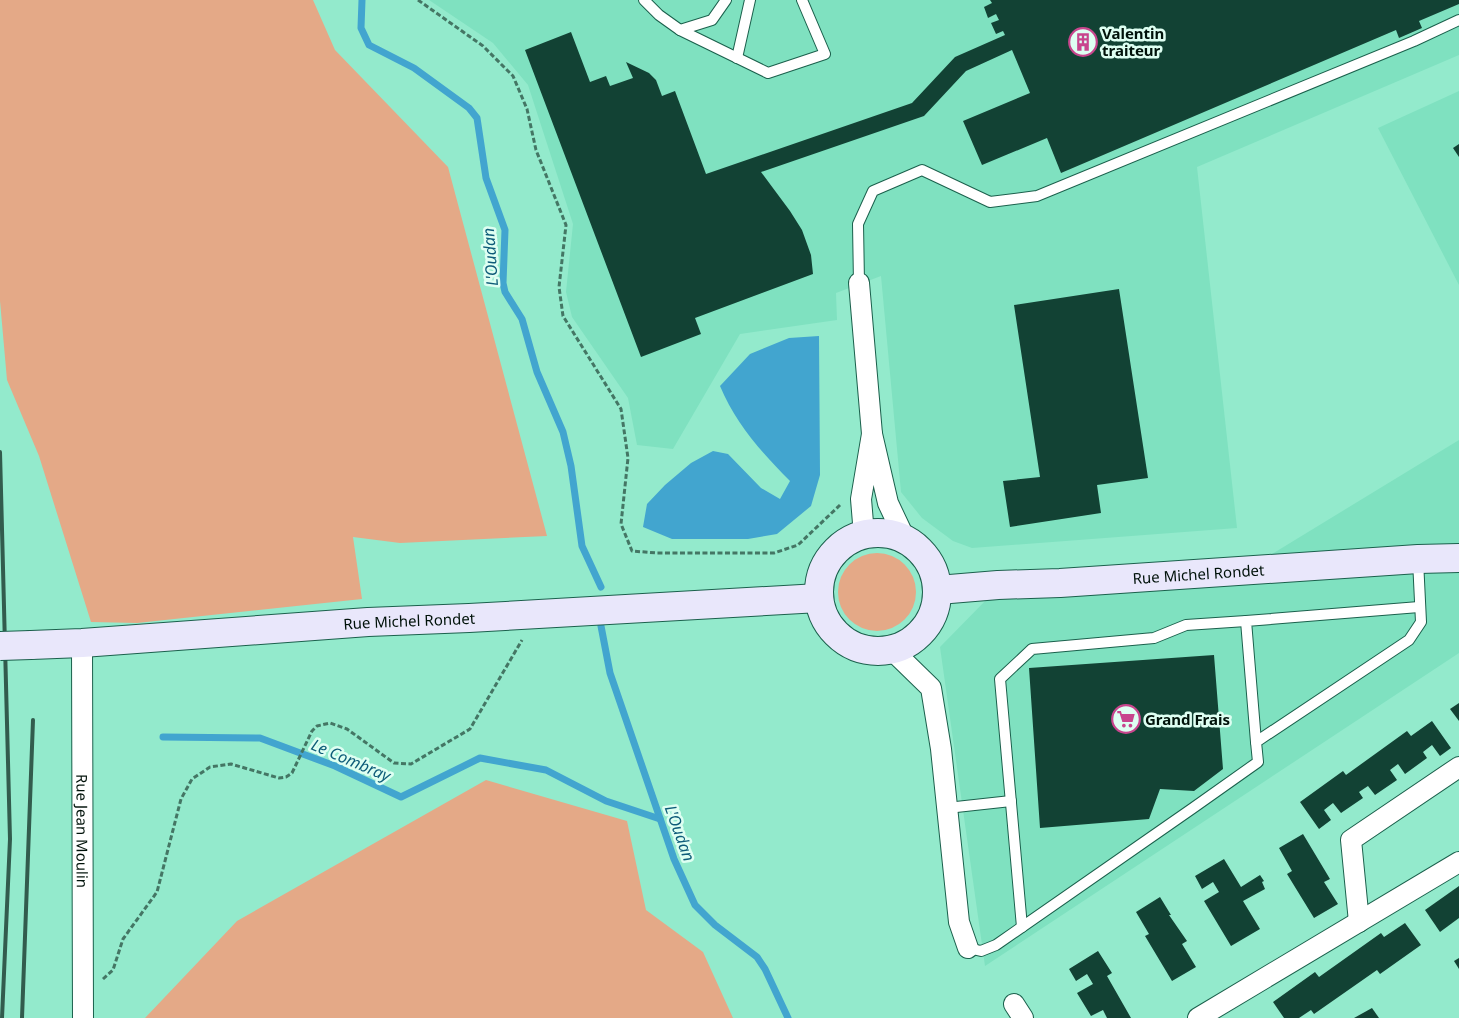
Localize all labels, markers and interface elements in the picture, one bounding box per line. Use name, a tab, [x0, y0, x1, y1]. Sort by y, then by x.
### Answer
place label: Valentin traiteur	[1102, 23, 1164, 60]
building icon: Valentin traiteur	[1068, 27, 1098, 57]
water label: L'Oudan	[477, 227, 503, 287]
street label: Rue Michel Rondet	[1132, 559, 1266, 588]
street label: Rue Michel Rondet	[343, 608, 476, 634]
supermarket icon: Grand Frais	[1111, 704, 1141, 734]
place label: Grand Frais	[1145, 709, 1230, 729]
water label: Le Combray	[308, 733, 395, 787]
street label: Rue Jean Moulin	[72, 774, 93, 888]
water label: L'Oudan	[660, 802, 700, 864]

